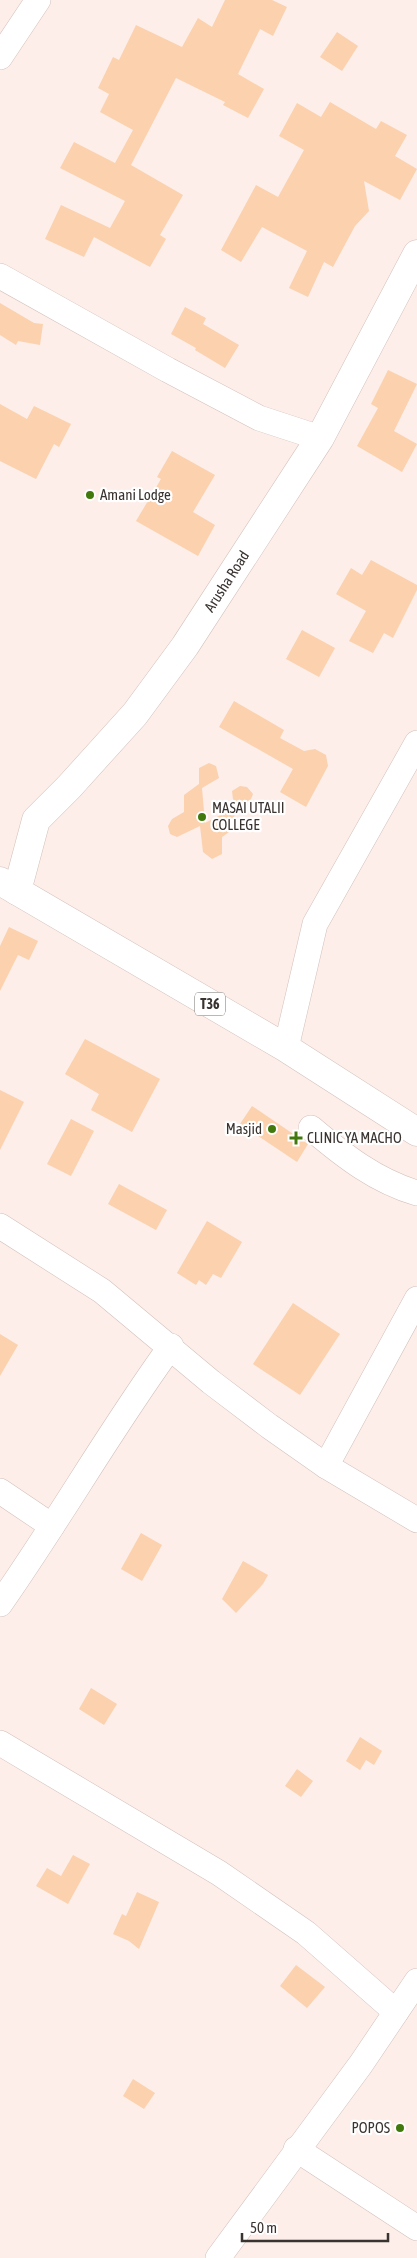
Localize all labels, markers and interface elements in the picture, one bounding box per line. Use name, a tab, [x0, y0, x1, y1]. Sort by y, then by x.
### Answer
place label: Amani Lodge	[100, 486, 171, 503]
marker: Amani Lodge	[84, 489, 96, 501]
street label: Arusha Road	[200, 547, 253, 615]
place label: MASAI UTALII COLLEGE	[212, 799, 285, 833]
marker: MASAI UTALII COLLEGE	[196, 811, 208, 823]
road number: T36	[195, 992, 225, 1016]
place label: Masjid	[226, 1120, 262, 1137]
marker: Masjid	[266, 1123, 278, 1135]
place label: CLINIC YA MACHO	[307, 1129, 402, 1146]
marker: CLINIC YA MACHO	[289, 1131, 303, 1145]
place label: POPOS	[351, 2119, 390, 2136]
marker: POPOS	[394, 2122, 406, 2134]
scale bar	[242, 2210, 388, 2242]
text: 50 m	[250, 2219, 277, 2236]

